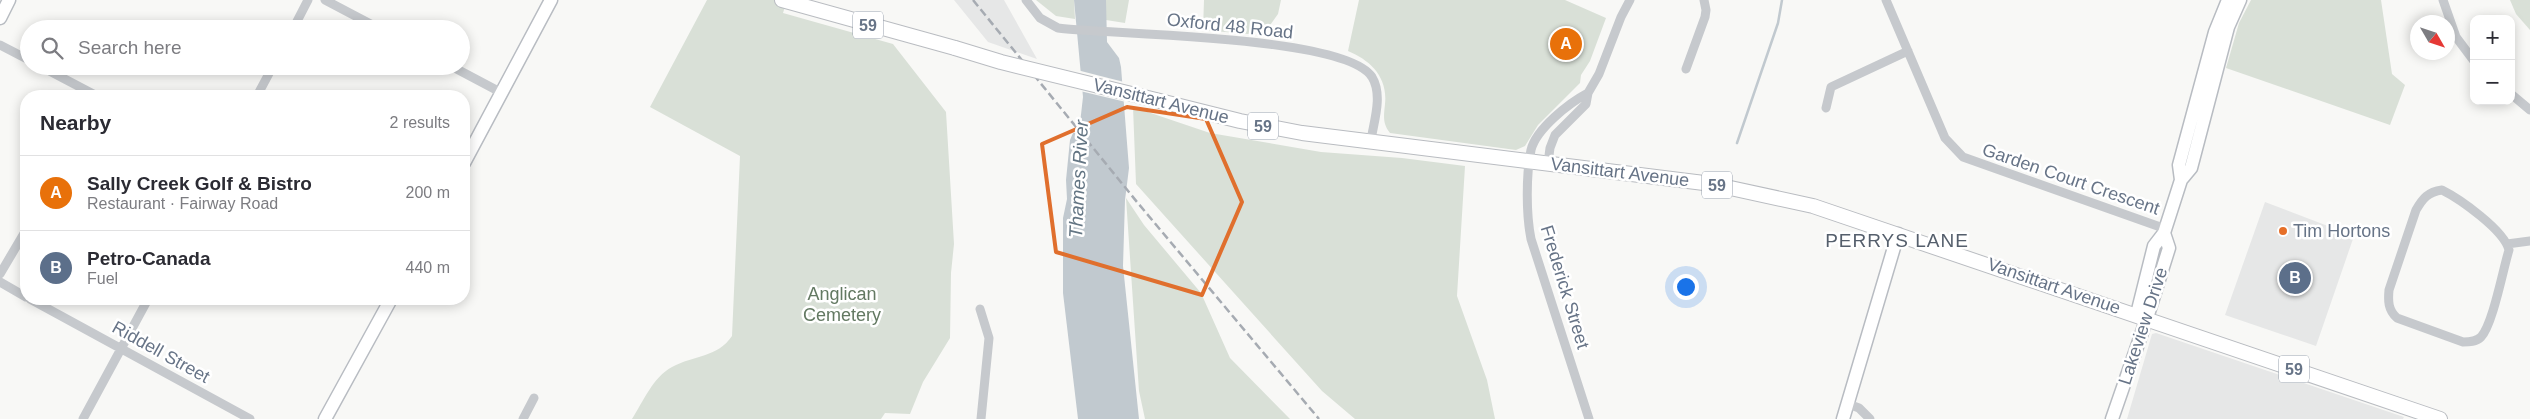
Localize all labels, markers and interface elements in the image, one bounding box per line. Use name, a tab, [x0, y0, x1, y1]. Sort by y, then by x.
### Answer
street label: Oxford 48 Road	[1166, 9, 1294, 43]
road number: 59	[853, 12, 883, 38]
north arrow	[2410, 15, 2455, 60]
map controls	[2470, 15, 2515, 105]
button: +	[2470, 15, 2515, 60]
search box	[20, 20, 470, 75]
pin: A	[1550, 25, 1582, 63]
icon: search	[38, 34, 66, 62]
text: Search here	[78, 37, 182, 58]
button: −	[2470, 60, 2515, 105]
street label: Vansittart Avenue	[1091, 74, 1231, 128]
text: Nearby	[40, 111, 111, 134]
road number: 59	[1248, 112, 1278, 140]
text: 2 results	[390, 114, 450, 131]
water label: Thames River	[1065, 119, 1092, 239]
street label: Garden Court Crescent	[1980, 139, 2162, 219]
street label: Vansittart Avenue	[1550, 154, 1690, 190]
road number: 59	[1702, 172, 1732, 198]
text: Sally Creek Golf & Bistro	[87, 173, 312, 194]
text: A	[50, 184, 62, 201]
text: 200 m	[406, 184, 450, 201]
text: Restaurant · Fairway Road	[87, 195, 278, 212]
place label: Tim Hortons	[2293, 221, 2390, 241]
street label: Frederick Street	[1537, 223, 1593, 351]
marker: Tim Hortons	[2277, 225, 2289, 237]
district label: PERRYS LANE	[1825, 230, 1969, 251]
text: Petro-Canada	[87, 248, 211, 269]
street label: Vansittart Avenue	[1985, 254, 2123, 318]
text: B	[50, 259, 62, 276]
text: 440 m	[406, 259, 450, 276]
pin: B	[2279, 259, 2311, 297]
street label: Lakeview Drive	[2115, 265, 2171, 387]
text: Fuel	[87, 270, 118, 287]
your location	[1673, 274, 1699, 300]
park label: Anglican Cemetery	[803, 284, 881, 325]
street label: Riddell Street	[109, 317, 213, 387]
road number: 59	[2279, 356, 2309, 382]

